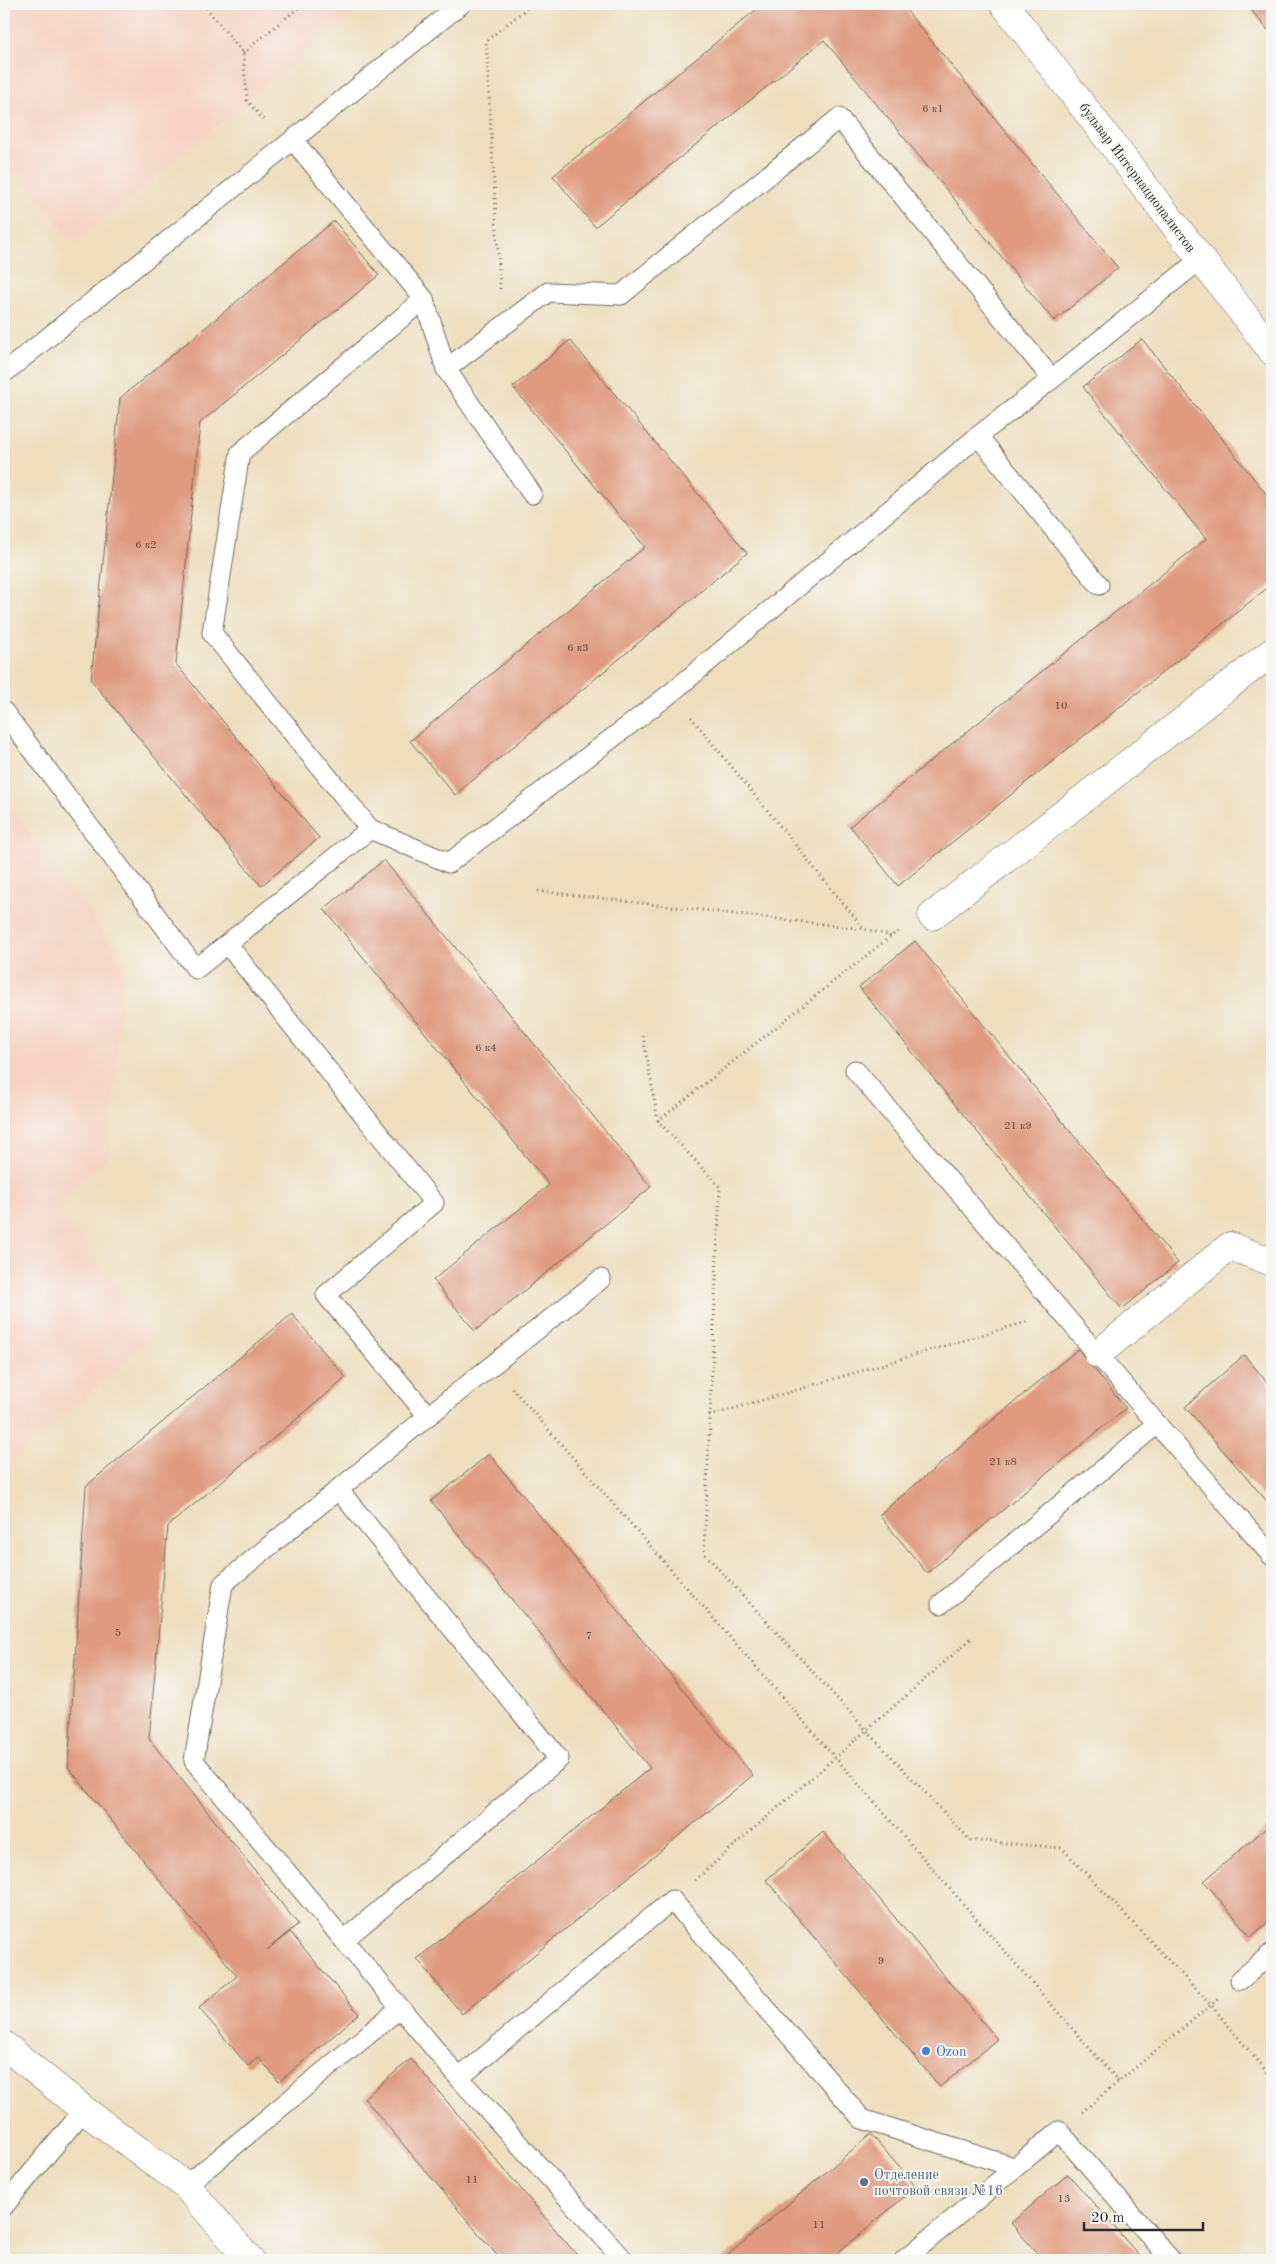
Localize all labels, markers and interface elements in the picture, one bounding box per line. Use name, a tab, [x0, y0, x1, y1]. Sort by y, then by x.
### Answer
street label: бульвар Интернационалистов	[1077, 100, 1198, 255]
house number: 6 к1	[922, 104, 944, 115]
house number: 6 к2	[135, 540, 157, 551]
house number: 6 к3	[567, 643, 589, 654]
house number: 10	[1055, 701, 1067, 712]
house number: 6 к4	[475, 1043, 497, 1054]
house number: 21 к9	[1004, 1121, 1032, 1132]
house number: 21 к8	[989, 1457, 1017, 1468]
house number: 5	[115, 1628, 121, 1639]
house number: 7	[586, 1631, 592, 1642]
house number: 9	[878, 1956, 884, 1967]
marker: Ozon	[920, 2045, 932, 2057]
place label: Ozon	[936, 2045, 967, 2059]
place label: Отделение почтовой связи №16	[874, 2168, 1003, 2198]
house number: 11	[466, 2175, 478, 2186]
marker: Отделение почтовой связи №16	[858, 2176, 870, 2188]
house number: 13	[1058, 2194, 1070, 2205]
scale bar	[1084, 2199, 1202, 2231]
text: 20 m	[1091, 2211, 1125, 2226]
house number: 11	[813, 2220, 825, 2231]

